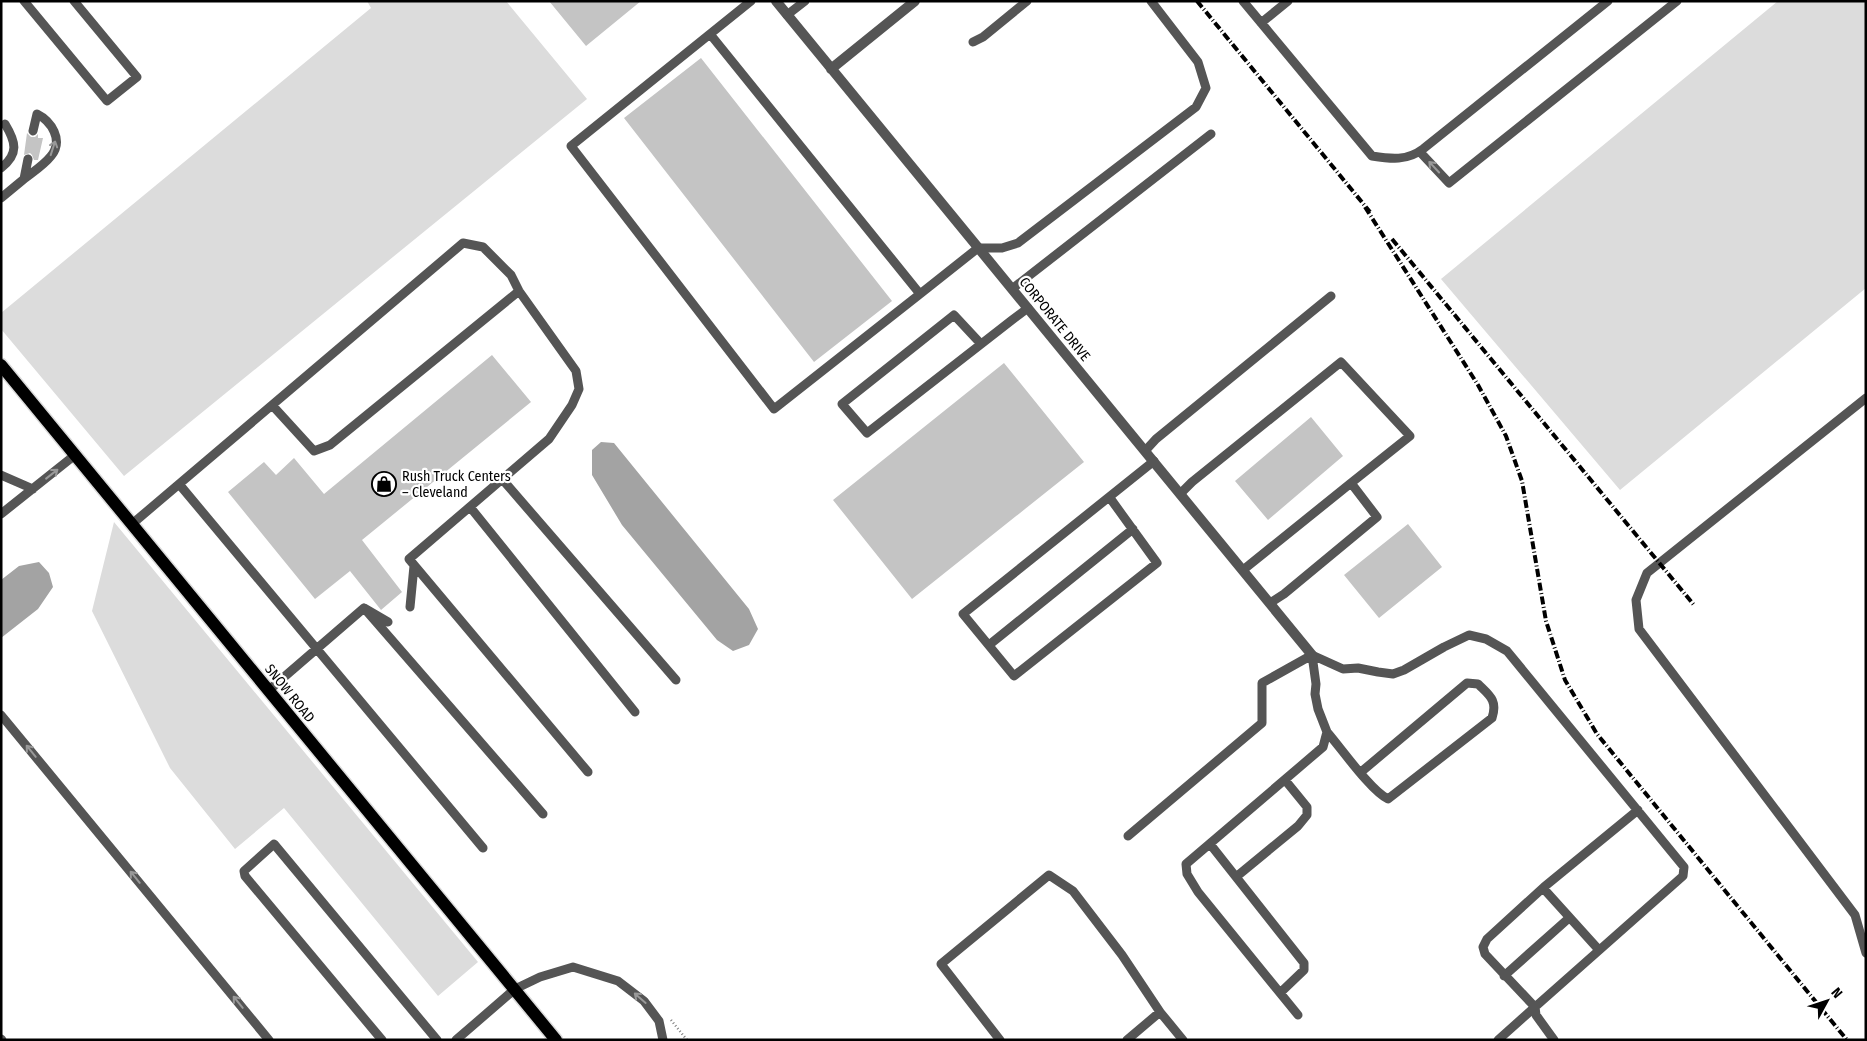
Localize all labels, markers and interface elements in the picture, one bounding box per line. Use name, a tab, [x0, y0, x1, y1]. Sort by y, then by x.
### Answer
one-way arrow	[49, 140, 59, 156]
one-way arrow	[1428, 161, 1440, 174]
street label: CORPORATE DRIVE	[1016, 274, 1094, 365]
one-way arrow	[45, 468, 58, 479]
place label: Rush Truck Centers – Cleveland	[402, 468, 511, 501]
shop icon: Rush Truck Centers – Cleveland	[371, 471, 397, 497]
street label: SNOW ROAD	[261, 661, 318, 726]
one-way arrow	[26, 745, 37, 758]
one-way arrow	[129, 870, 140, 883]
north arrow	[1802, 976, 1852, 1026]
text: N	[1827, 984, 1846, 1002]
one-way arrow	[634, 993, 647, 1004]
one-way arrow	[233, 996, 244, 1009]

